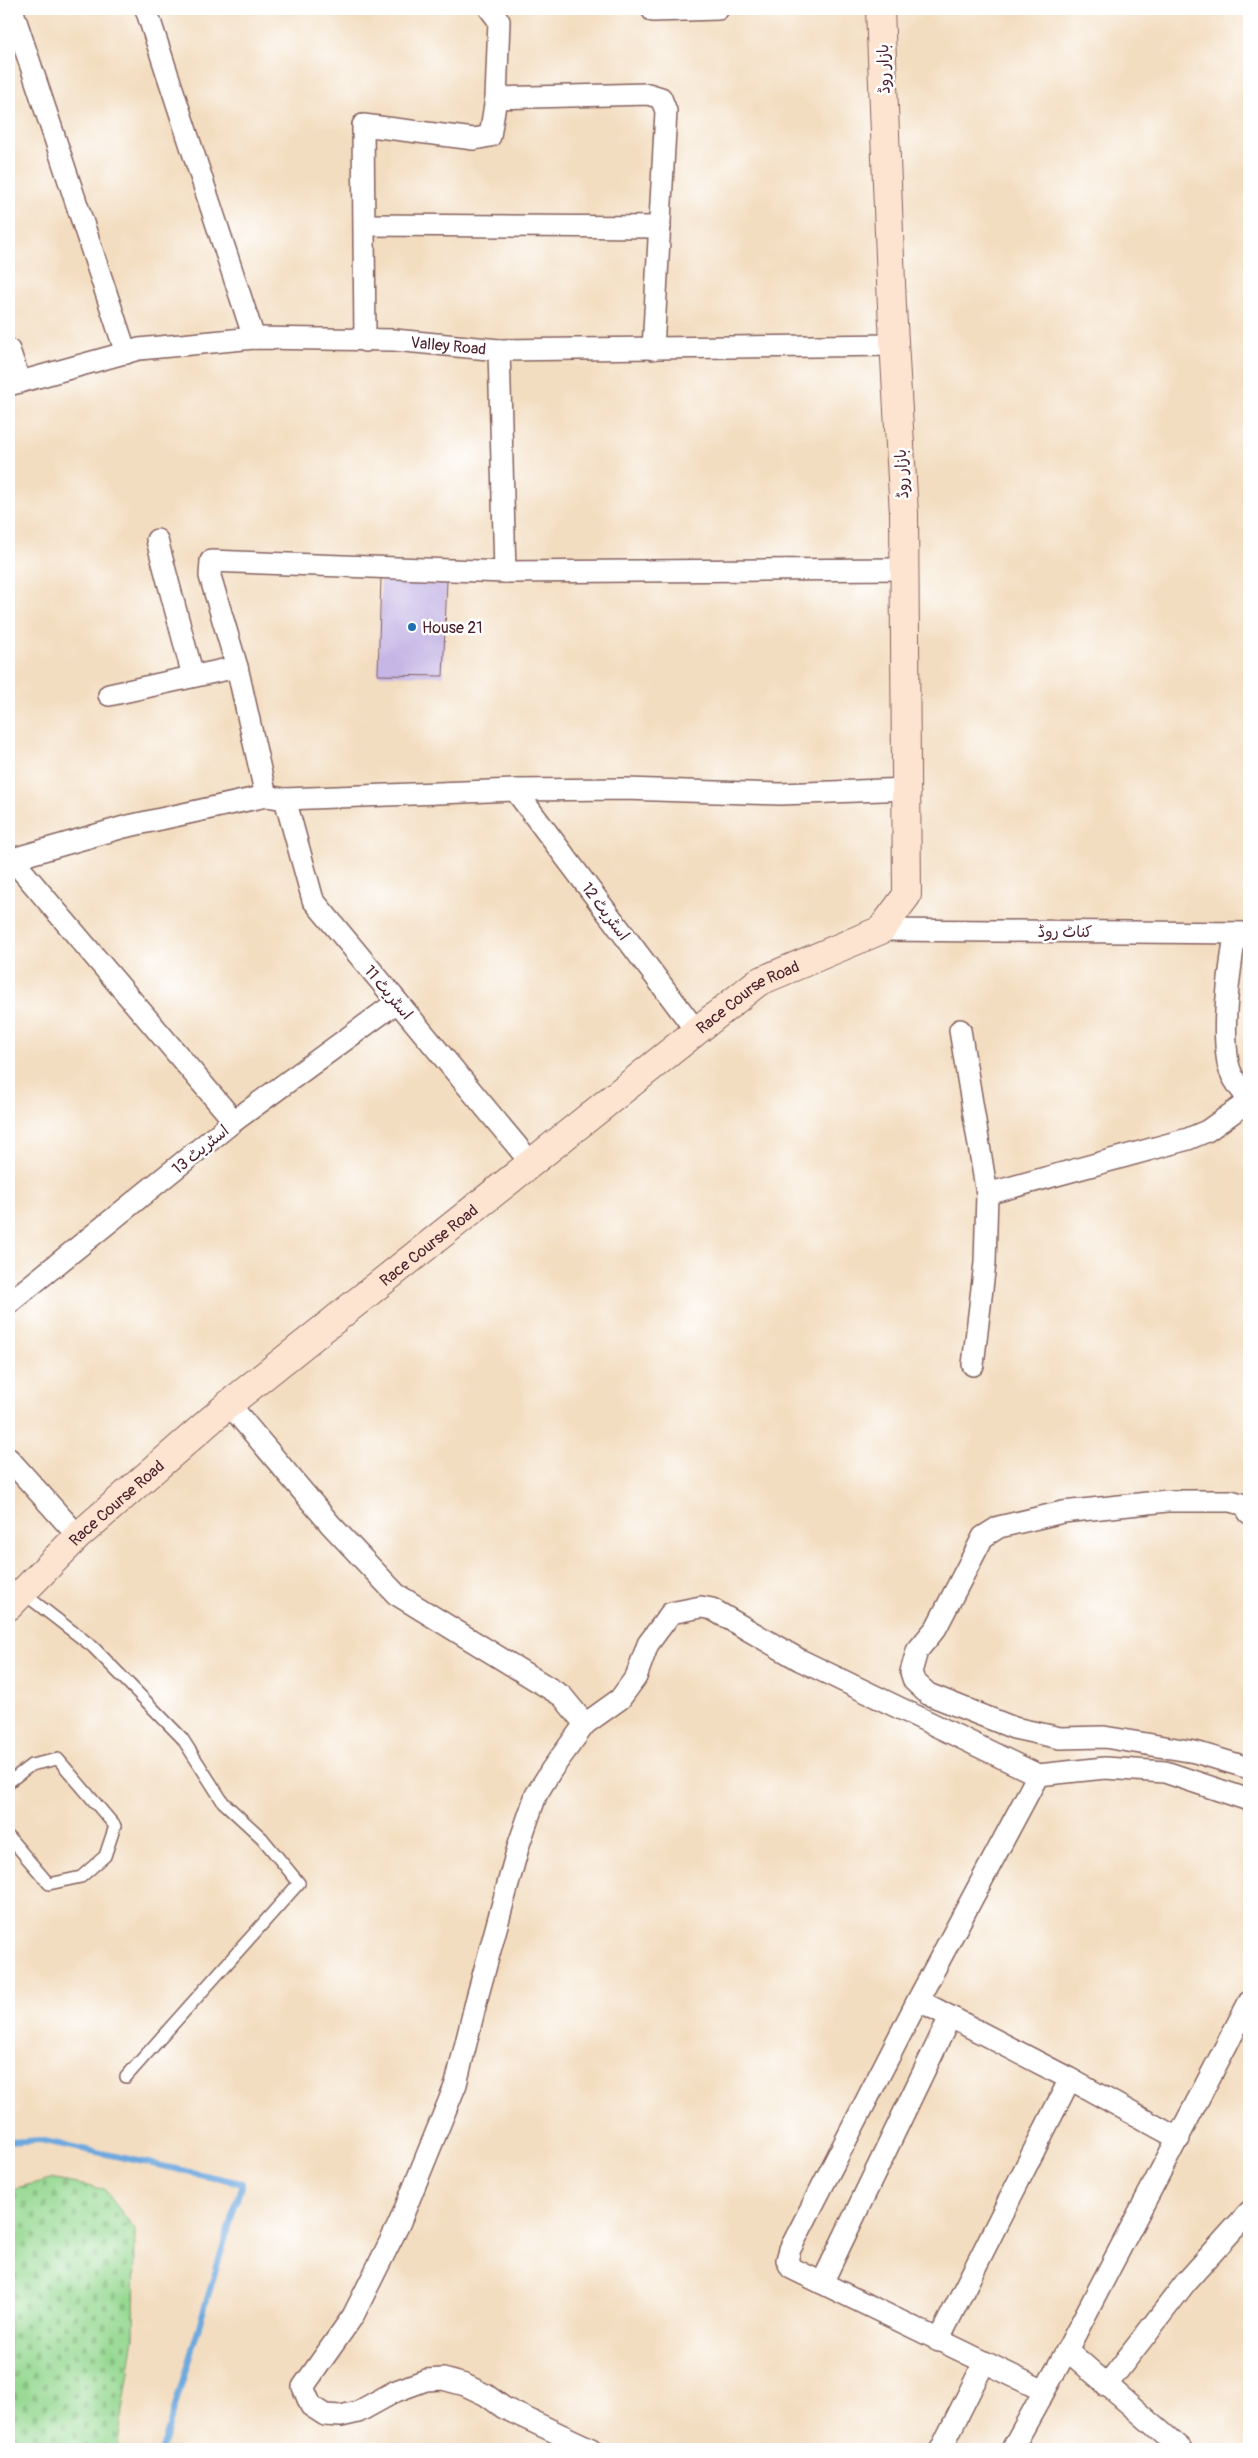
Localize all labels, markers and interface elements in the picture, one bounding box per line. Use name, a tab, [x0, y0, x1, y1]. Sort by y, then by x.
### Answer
street label: بازار روڈ	[873, 44, 895, 94]
street label: Valley Road	[409, 333, 487, 360]
street label: بازار روڈ	[891, 449, 913, 499]
place label: House 21	[422, 618, 482, 638]
marker: House 21	[406, 621, 418, 633]
street label: اسٹریٹ 12	[577, 879, 633, 945]
street label: کناٹ روڈ	[1038, 922, 1093, 942]
street label: Race Course Road	[692, 957, 802, 1038]
street label: اسٹریٹ 11	[360, 961, 417, 1024]
street label: اسٹریٹ 13	[168, 1121, 233, 1179]
street label: Race Course Road	[376, 1200, 482, 1291]
street label: Race Course Road	[65, 1456, 169, 1550]

